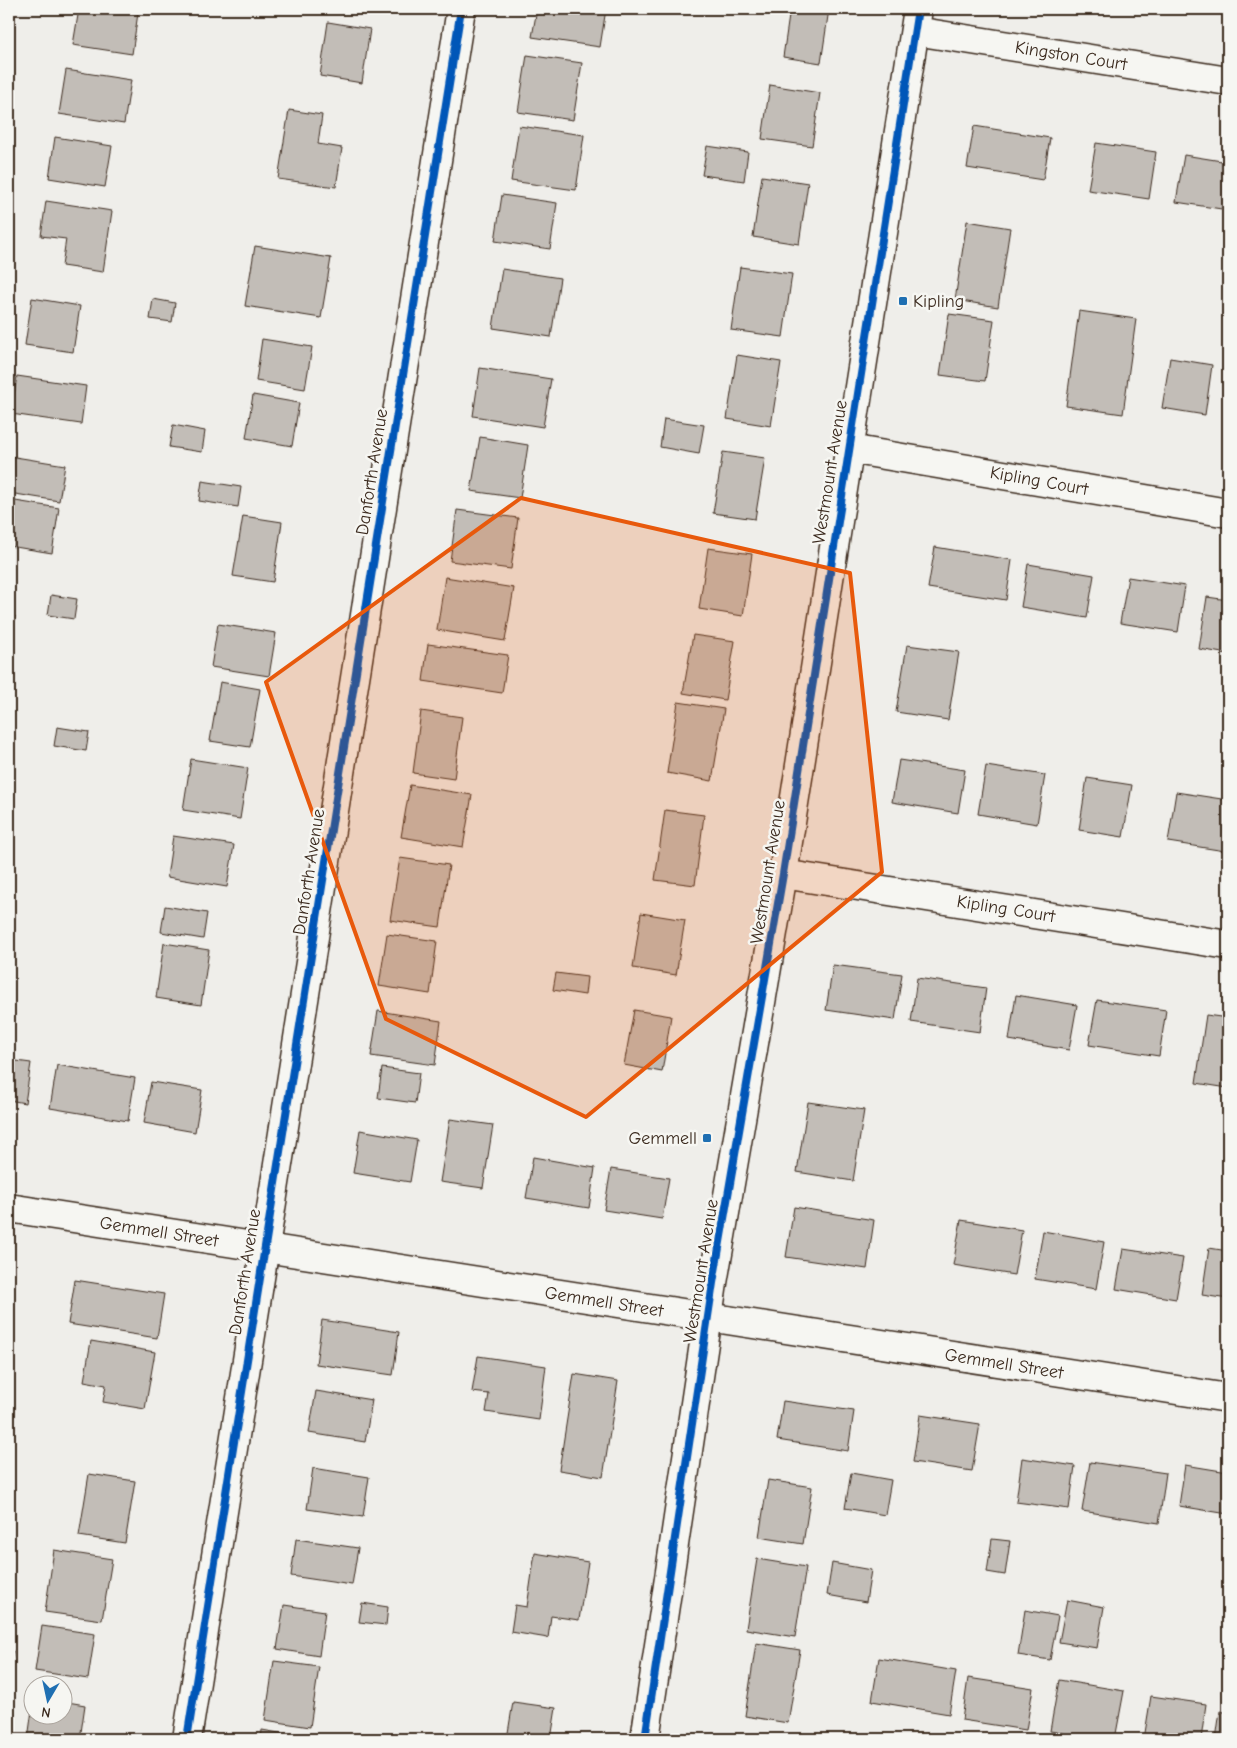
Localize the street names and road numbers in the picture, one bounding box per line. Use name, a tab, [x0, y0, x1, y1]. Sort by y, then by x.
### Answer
street label: Kingston Court	[1013, 37, 1129, 75]
street label: Westmount Avenue	[808, 398, 852, 546]
street label: Danforth Avenue	[352, 407, 392, 537]
street label: Kipling Court	[988, 462, 1091, 500]
street label: Westmount Avenue	[746, 798, 790, 946]
street label: Danforth Avenue	[289, 807, 329, 937]
street label: Kipling Court	[955, 891, 1058, 927]
street label: Westmount Avenue	[679, 1197, 723, 1345]
street label: Danforth Avenue	[225, 1207, 265, 1337]
street label: Gemmell Street	[98, 1212, 221, 1252]
street label: Gemmell Street	[543, 1282, 666, 1322]
street label: Gemmell Street	[943, 1344, 1066, 1384]

